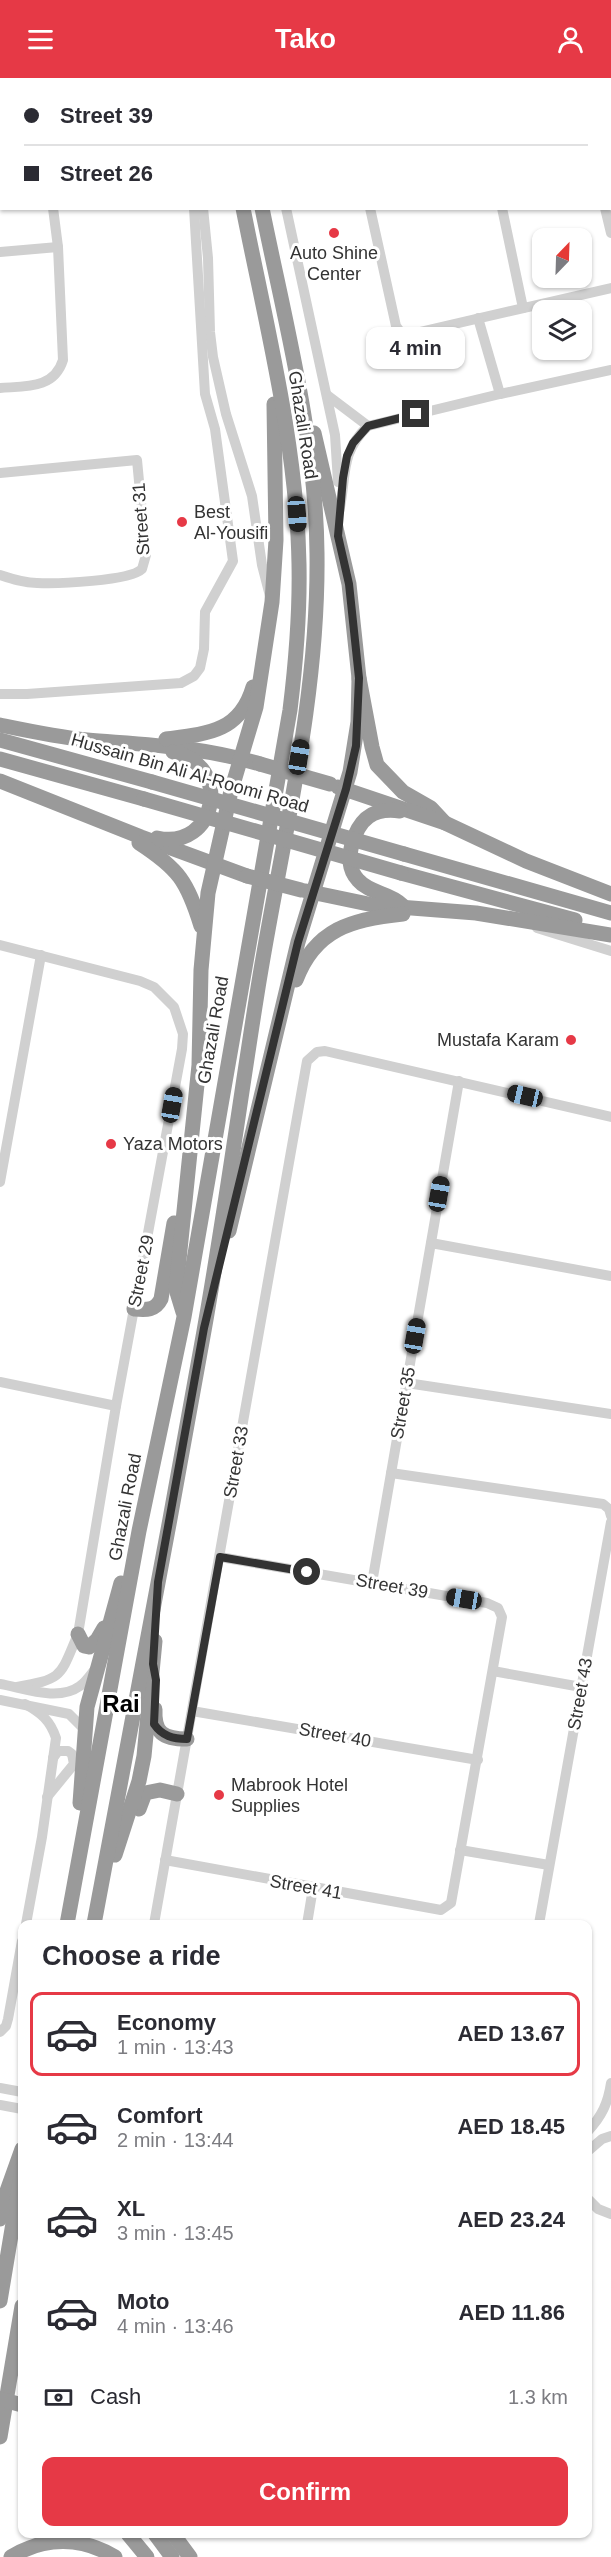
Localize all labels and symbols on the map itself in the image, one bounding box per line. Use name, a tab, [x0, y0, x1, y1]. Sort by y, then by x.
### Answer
marker: Auto Shine Center	[327, 226, 341, 240]
north arrow	[532, 228, 592, 288]
place label: Auto Shine Center	[290, 243, 378, 284]
callout: 4 min	[366, 327, 466, 369]
street label: Ghazali Road	[285, 370, 321, 480]
route end	[402, 400, 429, 427]
street label: Street 31	[128, 482, 154, 556]
car	[287, 495, 307, 533]
place label: Best Al-Yousifi	[194, 502, 268, 543]
marker: Best Al-Yousifi	[175, 515, 189, 529]
street label: Hussain Bin Ali Al-Roomi Road	[69, 729, 311, 817]
car	[287, 738, 311, 776]
street label: Ghazali Road	[194, 975, 232, 1085]
place label: Mustafa Karam	[437, 1030, 559, 1050]
marker: Mustafa Karam	[564, 1033, 578, 1047]
car	[505, 1083, 545, 1109]
car	[160, 1086, 184, 1124]
place label: Yaza Motors	[123, 1134, 223, 1154]
marker: Yaza Motors	[104, 1137, 118, 1151]
car	[427, 1175, 451, 1213]
street label: Street 29	[124, 1233, 158, 1309]
car	[403, 1317, 427, 1355]
street label: Street 35	[387, 1365, 419, 1441]
street label: Street 33	[220, 1424, 252, 1500]
street label: Ghazali Road	[105, 1452, 145, 1562]
route start	[293, 1558, 320, 1585]
street label: Street 39	[354, 1570, 430, 1602]
car	[445, 1587, 483, 1611]
street label: Street 43	[564, 1656, 596, 1732]
district label: Rai	[102, 1690, 140, 1717]
street label: Street 40	[297, 1719, 373, 1751]
place label: Mabrook Hotel Supplies	[231, 1775, 348, 1816]
marker: Mabrook Hotel Supplies	[212, 1788, 226, 1802]
street label: Street 41	[268, 1871, 344, 1903]

